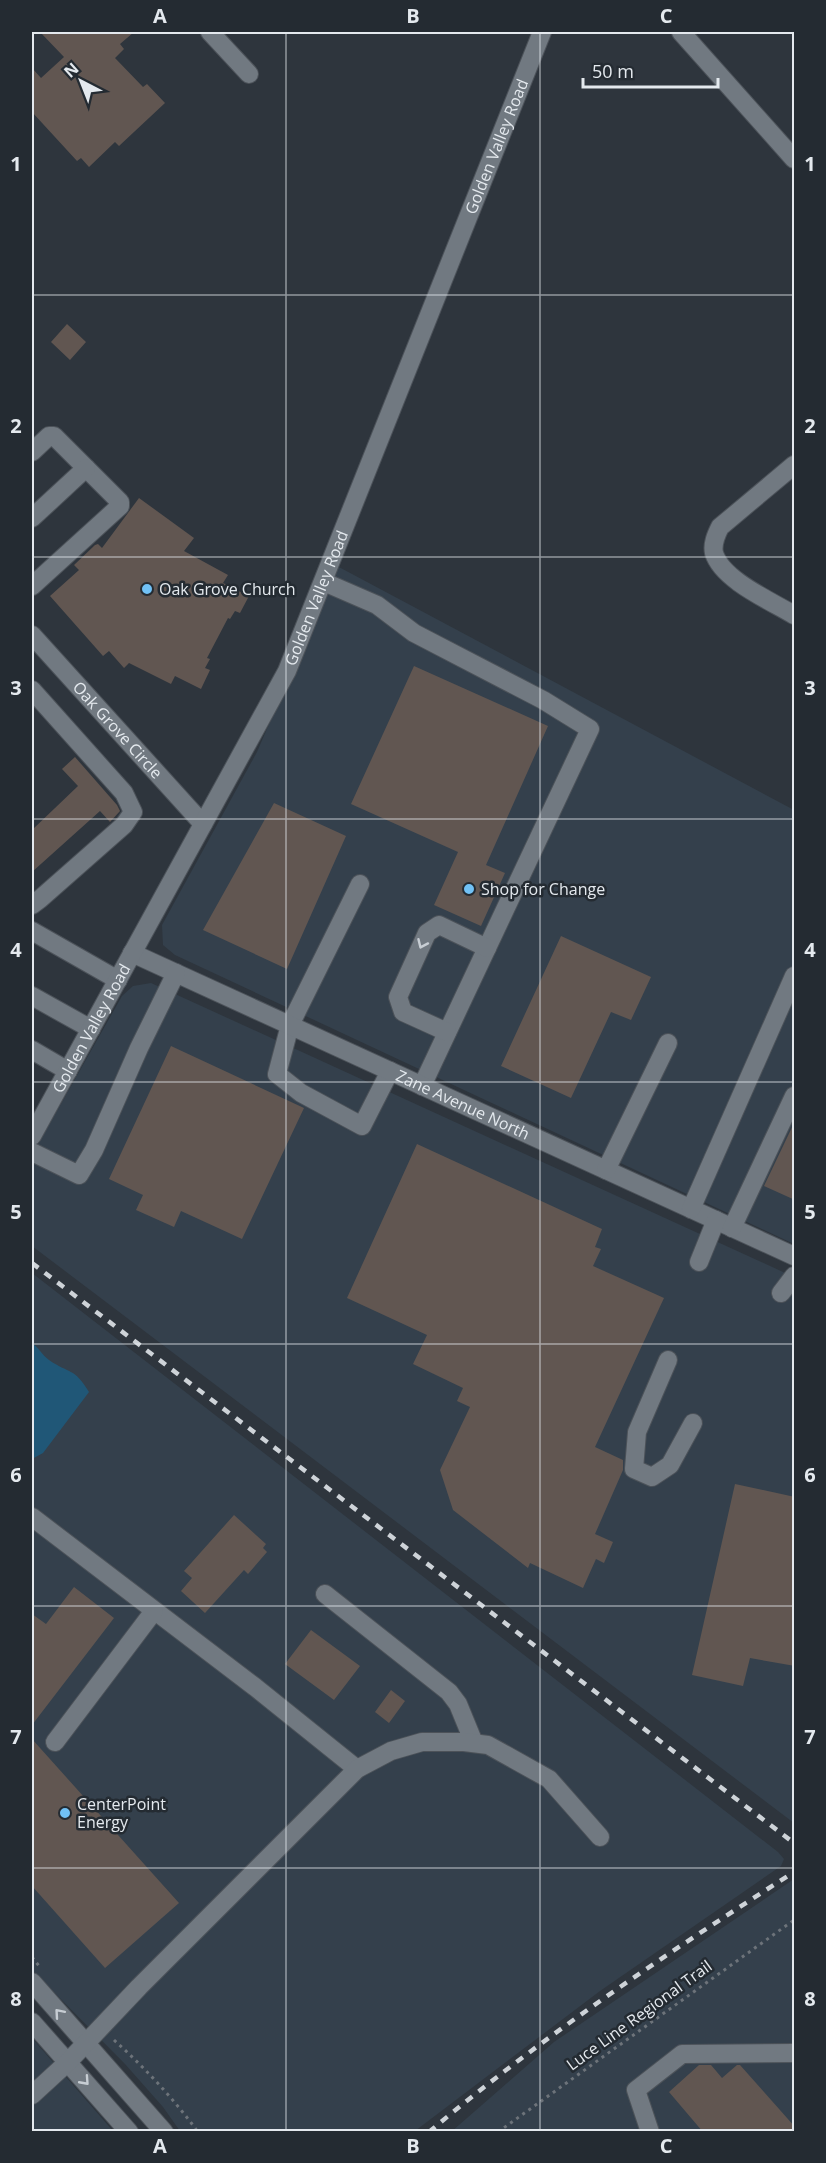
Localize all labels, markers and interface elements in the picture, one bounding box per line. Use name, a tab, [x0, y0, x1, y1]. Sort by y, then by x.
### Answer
text: A	[153, 2, 167, 29]
text: B	[406, 2, 420, 29]
text: C	[660, 2, 673, 29]
north arrow	[51, 51, 111, 111]
scale bar	[583, 51, 718, 89]
text: N	[59, 57, 83, 82]
text: 50 m	[592, 59, 634, 83]
street label: Golden Valley Road	[459, 76, 533, 217]
text: 1	[10, 150, 22, 177]
text: 1	[804, 150, 816, 177]
text: 2	[10, 412, 22, 439]
text: 2	[804, 412, 816, 439]
street label: Golden Valley Road	[279, 527, 353, 669]
place label: Oak Grove Church	[159, 578, 296, 600]
marker: Oak Grove Church	[140, 582, 154, 596]
text: 3	[10, 674, 22, 701]
text: 3	[804, 674, 816, 701]
street label: Oak Grove Circle	[68, 676, 168, 783]
place label: Shop for Change	[481, 878, 605, 900]
marker: Shop for Change	[462, 882, 476, 896]
text: 4	[10, 936, 22, 963]
text: 4	[804, 936, 816, 963]
one-way arrow	[417, 938, 429, 949]
street label: Golden Valley Road	[47, 960, 135, 1097]
street label: Zane Avenue North	[393, 1064, 533, 1145]
text: 5	[10, 1198, 22, 1225]
text: 5	[804, 1198, 816, 1225]
text: 6	[10, 1461, 22, 1488]
text: 6	[804, 1461, 816, 1488]
text: 7	[10, 1723, 22, 1750]
text: 7	[804, 1723, 816, 1750]
place label: CenterPoint Energy	[77, 1793, 166, 1833]
marker: CenterPoint Energy	[58, 1806, 72, 1820]
street label: Luce Line Regional Trail	[562, 1955, 716, 2075]
text: 8	[10, 1985, 22, 2012]
text: 8	[804, 1985, 816, 2012]
one-way arrow	[55, 2009, 66, 2020]
one-way arrow	[78, 2074, 89, 2085]
text: A	[153, 2132, 167, 2159]
text: B	[406, 2132, 420, 2159]
text: C	[660, 2132, 673, 2159]

